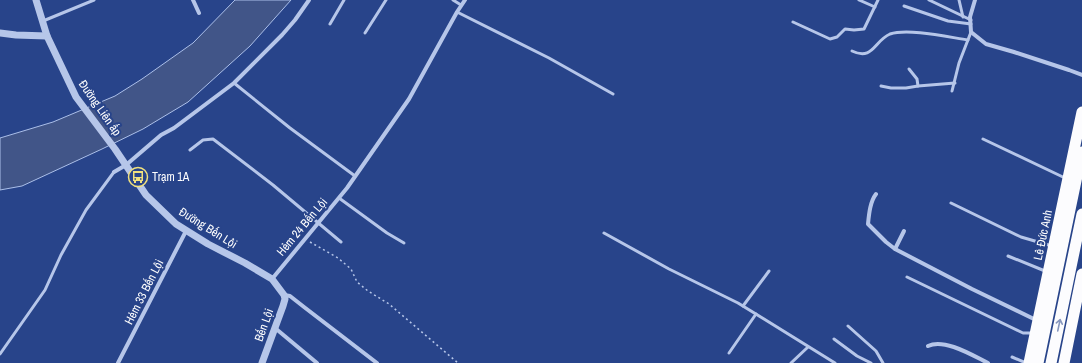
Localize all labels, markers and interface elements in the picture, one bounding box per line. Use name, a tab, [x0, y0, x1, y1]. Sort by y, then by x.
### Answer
street label: Đường Liên ấp	[75, 77, 125, 139]
bus stop icon: Trạm 1A	[127, 166, 149, 188]
place label: Trạm 1A	[152, 169, 190, 185]
street label: Hẻm 24 Bến Lội	[273, 195, 331, 259]
street label: Đường Bến Lội	[176, 204, 240, 252]
street label: Lê Đức Anh	[1030, 208, 1056, 262]
street label: Hẻm 33 Bến Lội	[121, 257, 167, 327]
street label: Bến Lội	[251, 306, 277, 344]
one-way arrow	[1056, 319, 1064, 332]

